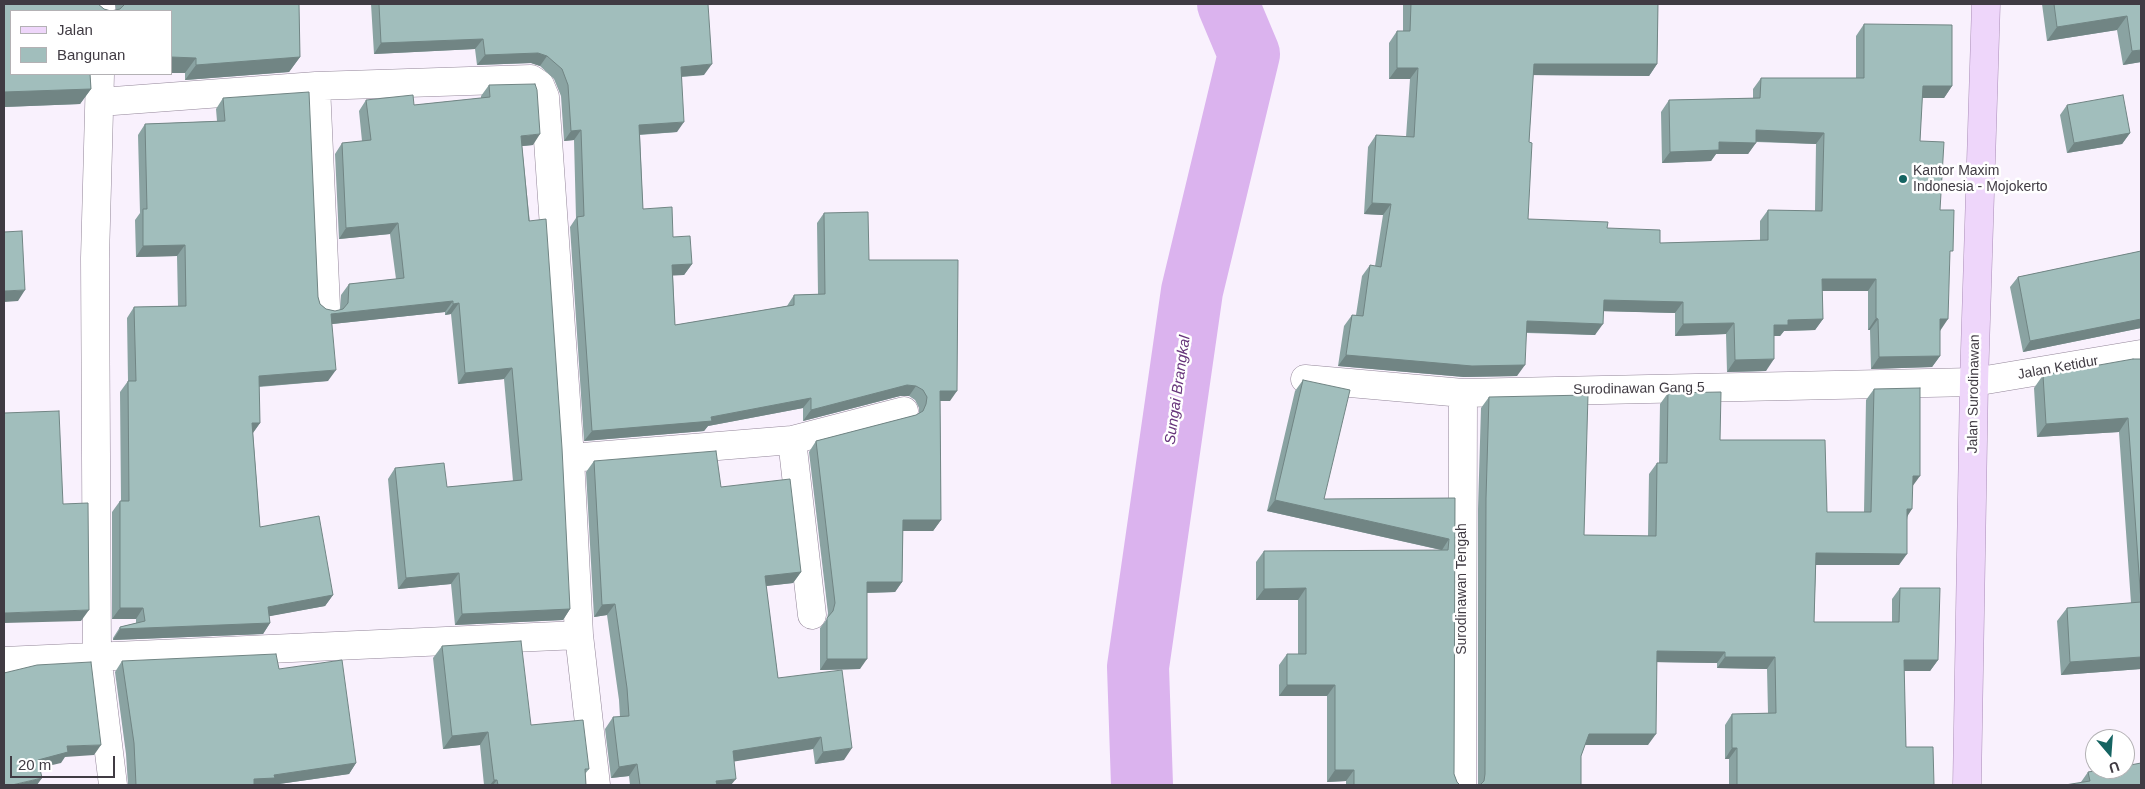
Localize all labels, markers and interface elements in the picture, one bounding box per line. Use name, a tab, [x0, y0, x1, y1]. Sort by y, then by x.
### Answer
legend	[10, 10, 172, 75]
text: Jalan	[57, 21, 93, 38]
text: Bangunan	[57, 46, 125, 63]
place label: Kantor Maxim Indonesia - Mojokerto	[1913, 163, 2048, 196]
marker: Kantor Maxim Indonesia - Mojokerto	[1897, 173, 1909, 185]
water label: Sungai Brangkal	[1161, 334, 1195, 446]
street label: Jalan Surodinawan	[1965, 334, 1983, 454]
street label: Jalan Ketidur	[2016, 353, 2100, 383]
street label: Surodinawan Gang 5	[1573, 379, 1705, 399]
street label: Surodinawan Tengah	[1454, 523, 1470, 655]
north arrow	[2085, 729, 2135, 779]
scale bar	[12, 746, 118, 778]
text: 20 m	[18, 756, 51, 773]
text: U	[2107, 758, 2122, 776]

